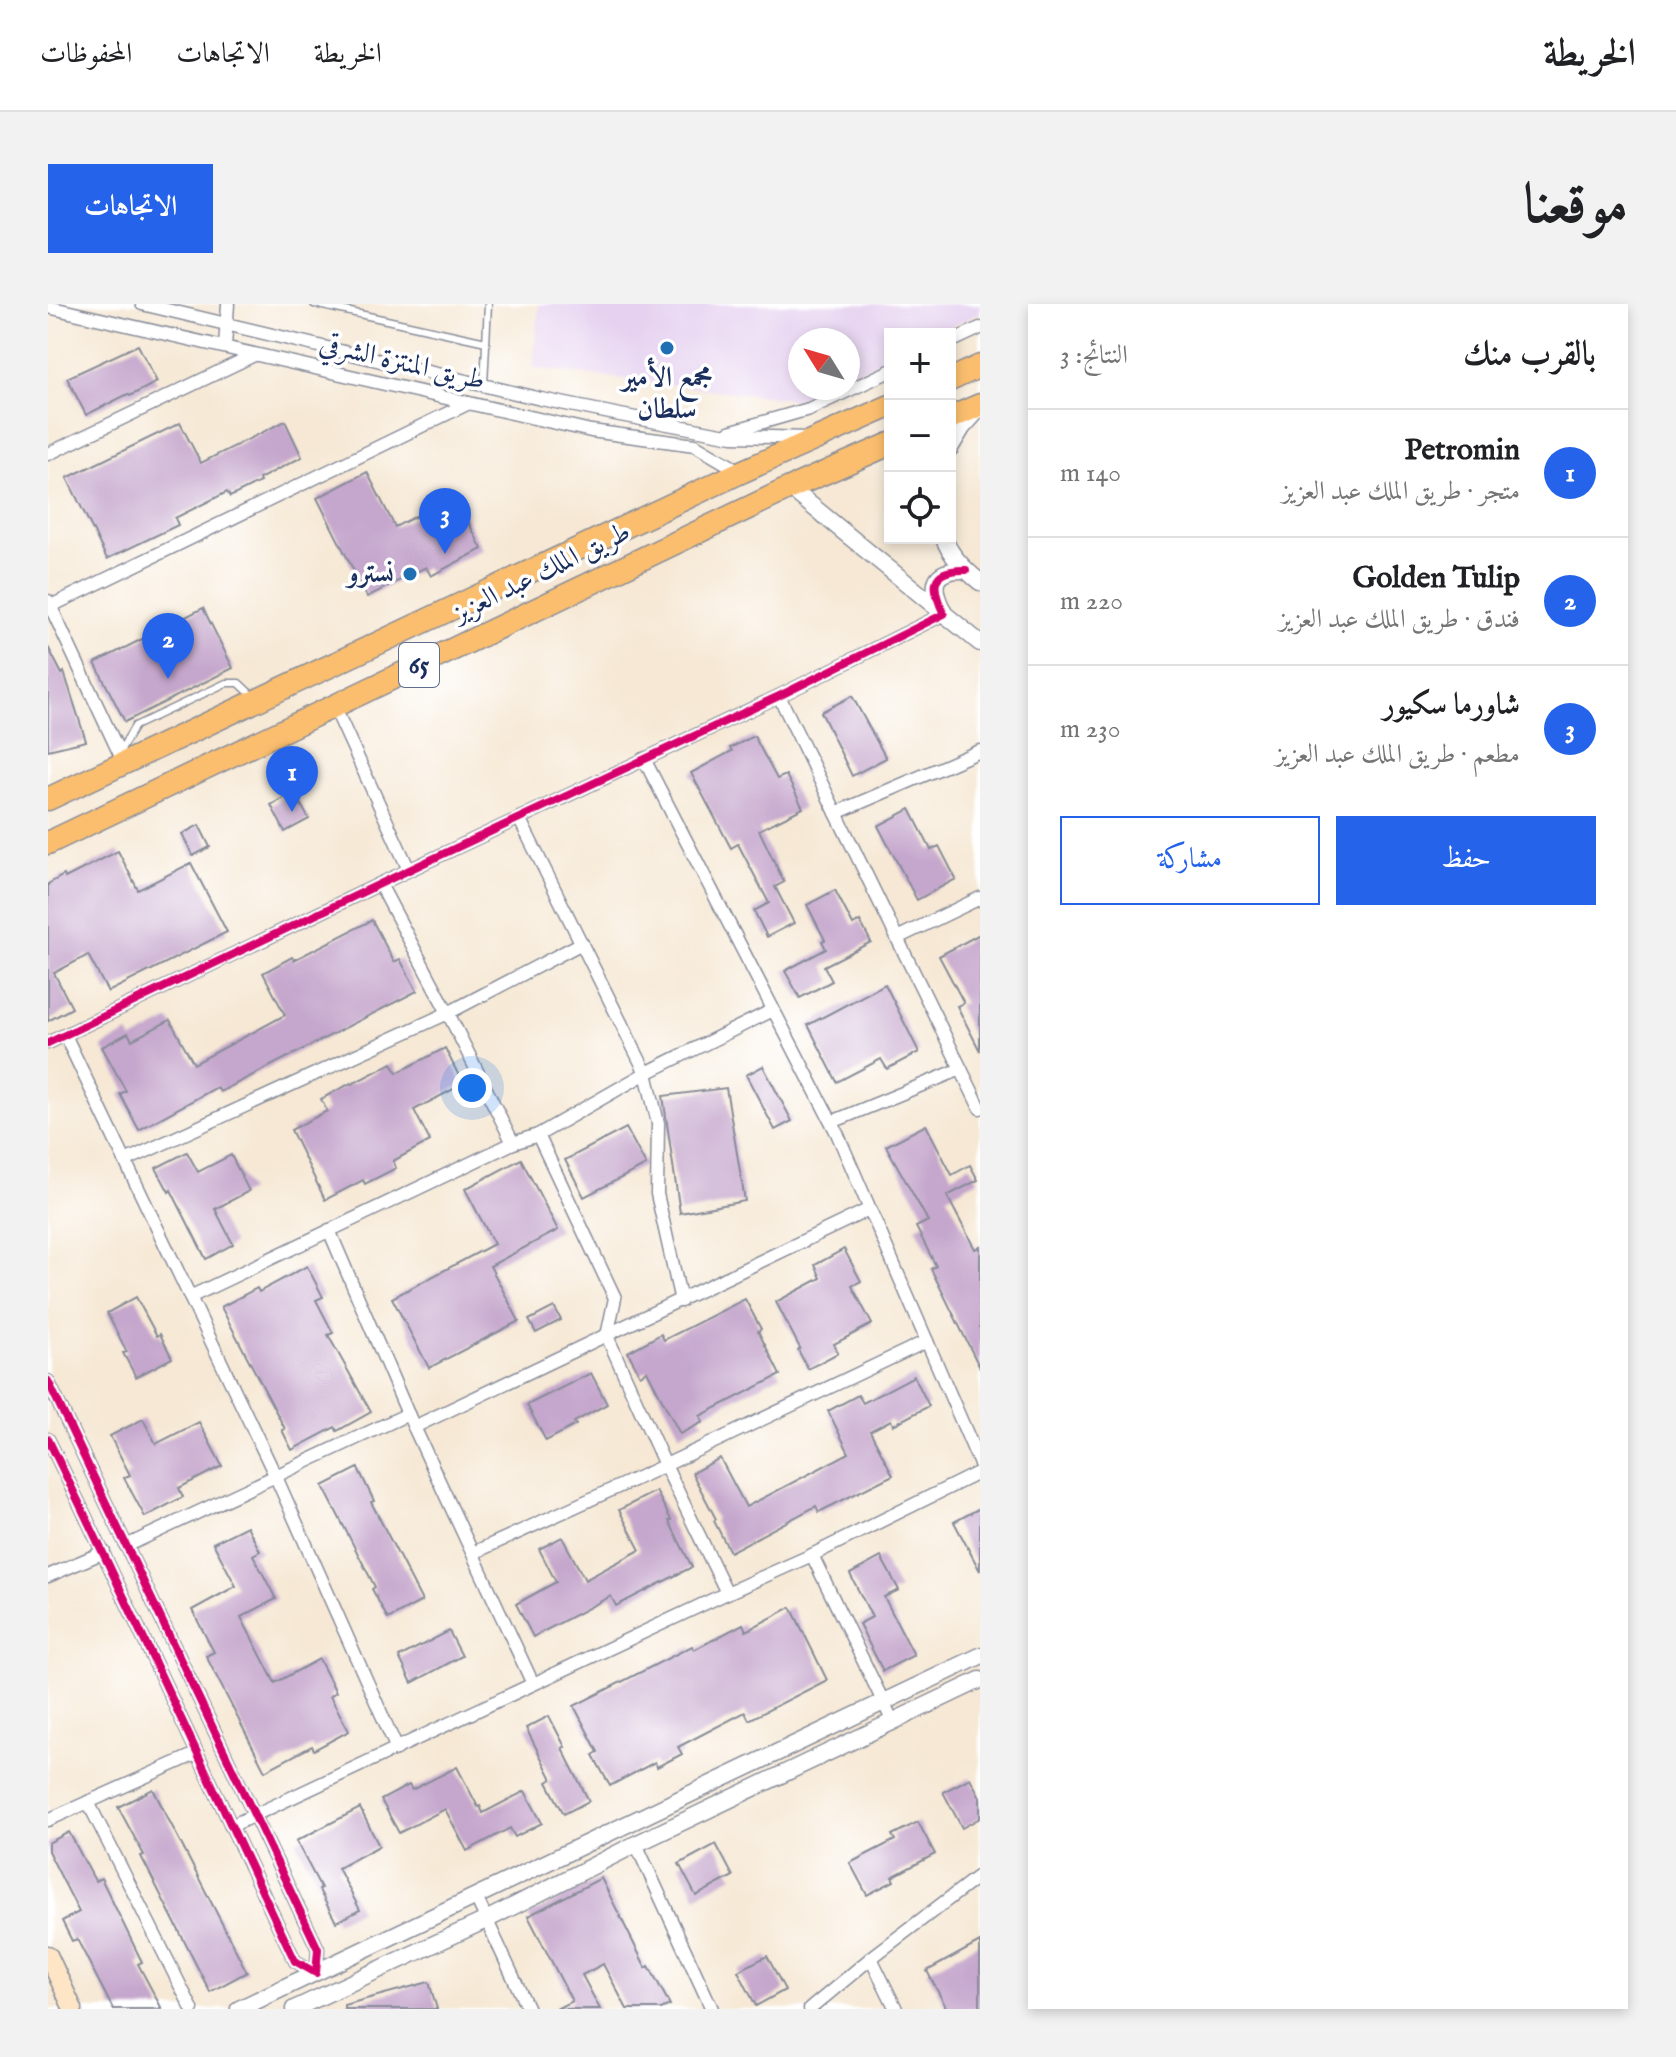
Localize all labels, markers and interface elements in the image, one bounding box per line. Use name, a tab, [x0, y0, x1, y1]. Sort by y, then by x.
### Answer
text: الخريطة	[1544, 31, 1636, 79]
text: المحفوظات	[40, 37, 132, 72]
text: الاتجاهات	[176, 37, 270, 72]
text: الخريطة	[314, 37, 382, 72]
button: الاتجاهات	[48, 164, 213, 253]
text: موقعنا	[1523, 171, 1628, 242]
street label: طريق المنتزة الشرقي	[315, 327, 488, 402]
north arrow	[788, 328, 860, 400]
map controls	[884, 328, 956, 544]
button: +	[884, 328, 956, 400]
text: بالقرب منك	[1463, 333, 1596, 376]
marker: مجمع الأمير سلطان	[658, 339, 676, 357]
text: النتائج: 3	[1060, 339, 1128, 372]
place label: مجمع الأمير سلطان	[619, 357, 712, 428]
button: −	[884, 400, 956, 472]
text: Petromin	[1405, 432, 1520, 470]
text: 140 m	[1060, 457, 1121, 490]
text: 1	[1565, 457, 1575, 490]
button: locate	[884, 472, 956, 544]
text: متجر · طريق الملك عبد العزيز	[1282, 475, 1520, 508]
pin: 3	[419, 488, 471, 554]
street label: طريق الملك عبد العزيز	[445, 515, 637, 633]
place label: نسترو	[345, 557, 394, 592]
text: Golden Tulip	[1352, 560, 1520, 598]
marker: نسترو	[401, 565, 419, 583]
text: 220 m	[1060, 585, 1123, 618]
text: 2	[1564, 585, 1576, 618]
text: فندق · طريق الملك عبد العزيز	[1279, 603, 1520, 636]
pin: 2	[142, 613, 194, 679]
road number: 65	[399, 643, 439, 687]
text: شاورما سكيور	[1383, 687, 1520, 725]
text: 230 m	[1060, 713, 1120, 746]
text: 3	[1565, 713, 1575, 746]
text: مطعم · طريق الملك عبد العزيز	[1275, 738, 1520, 771]
pin: 1	[266, 746, 318, 812]
button: مشاركة	[1060, 816, 1320, 905]
button: حفظ	[1336, 816, 1596, 905]
your location	[452, 1068, 492, 1108]

